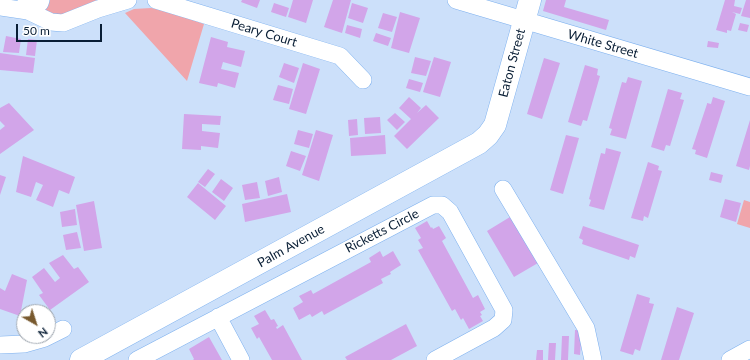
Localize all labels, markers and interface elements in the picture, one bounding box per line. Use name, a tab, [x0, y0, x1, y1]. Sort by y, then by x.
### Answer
scale bar	[18, 16, 104, 42]
street label: Peary Court	[229, 16, 299, 50]
text: 50 m	[23, 23, 50, 38]
street label: White Street	[566, 26, 640, 62]
street label: Eaton Street	[495, 27, 529, 99]
street label: Ricketts Circle	[343, 206, 421, 256]
street label: Palm Avenue	[255, 221, 327, 271]
north arrow	[16, 304, 56, 344]
text: N	[36, 325, 51, 341]

